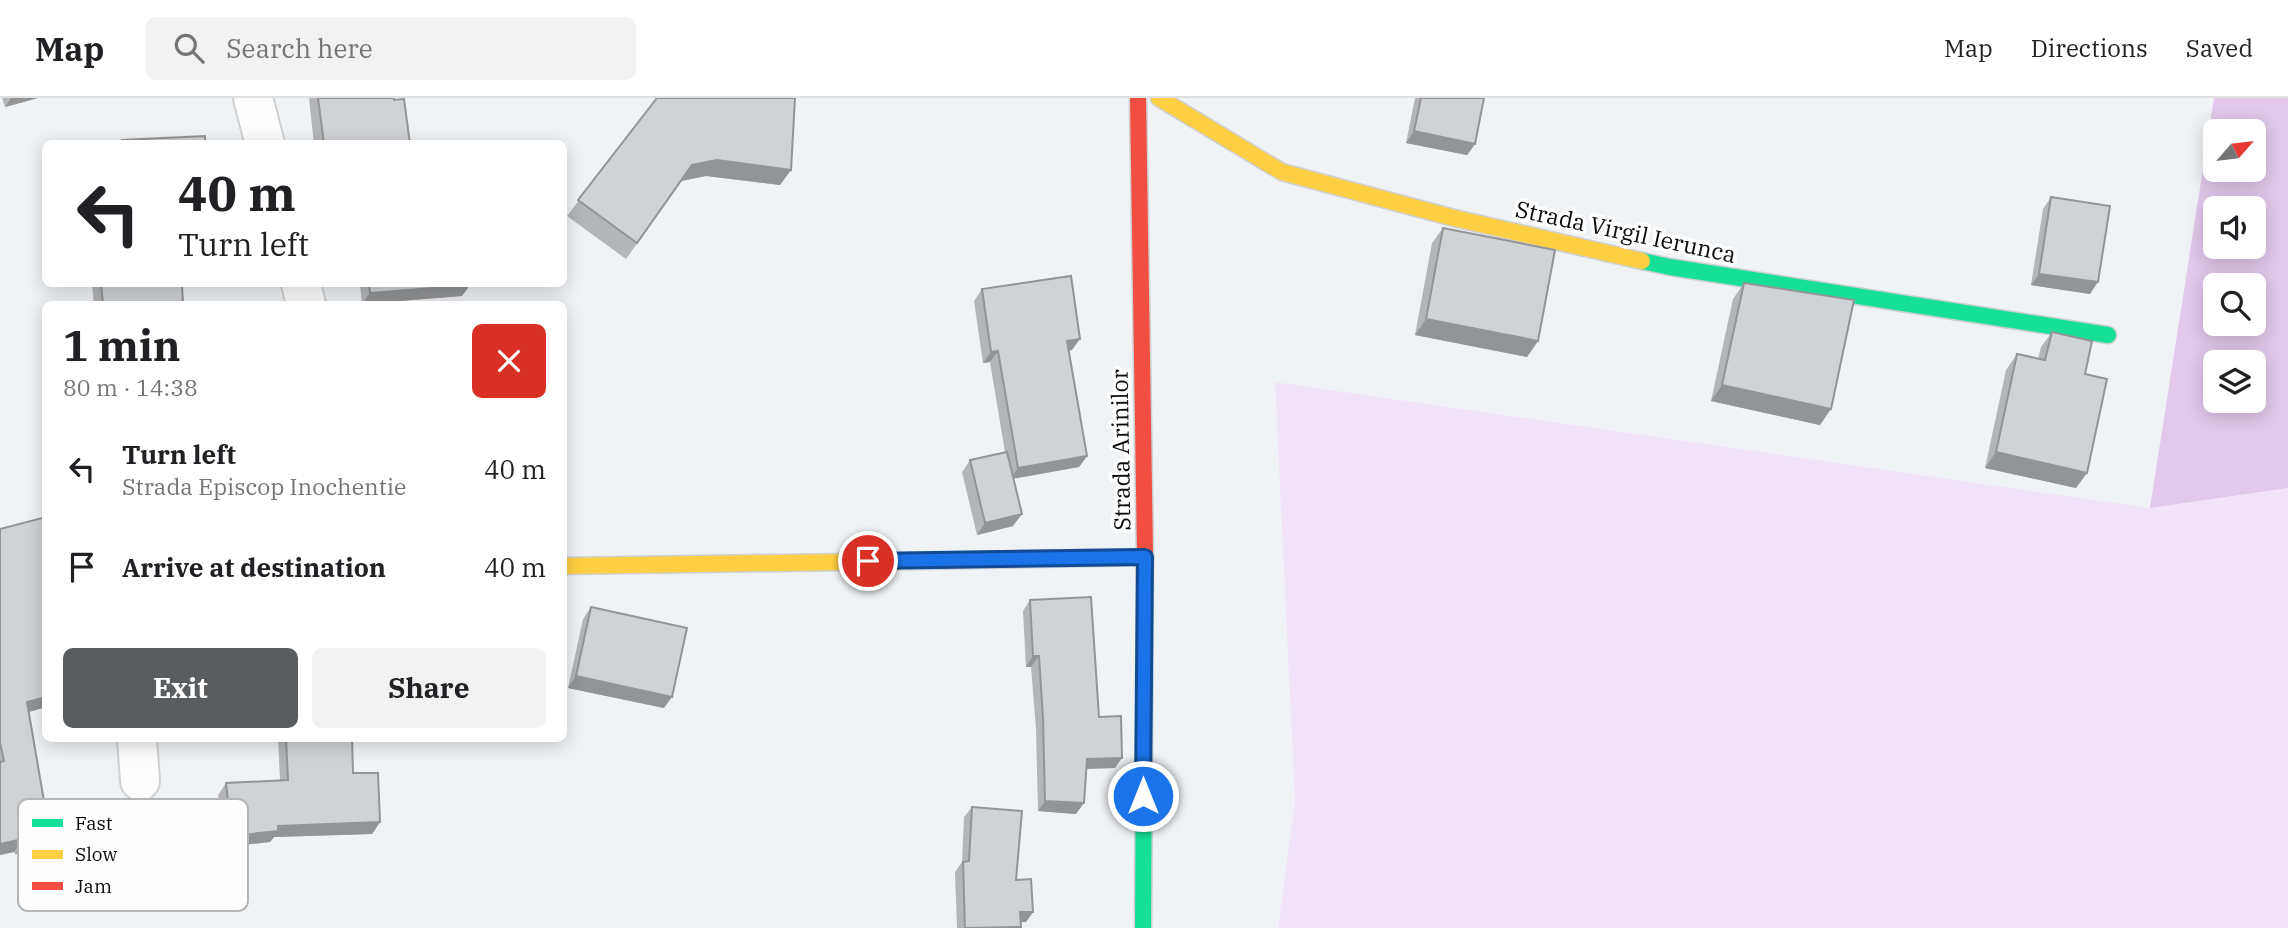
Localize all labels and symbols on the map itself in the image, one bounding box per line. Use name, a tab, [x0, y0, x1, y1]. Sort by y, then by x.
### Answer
north arrow	[2203, 119, 2266, 182]
street label: Strada Virgil Ierunca	[1513, 193, 1739, 269]
street label: Strada Arinilor	[1104, 369, 1136, 531]
pin	[838, 531, 898, 591]
position arrow	[1106, 759, 1180, 833]
legend	[18, 799, 248, 911]
text: Fast	[75, 811, 113, 835]
text: Slow	[75, 842, 117, 866]
text: Jam	[75, 874, 112, 898]

